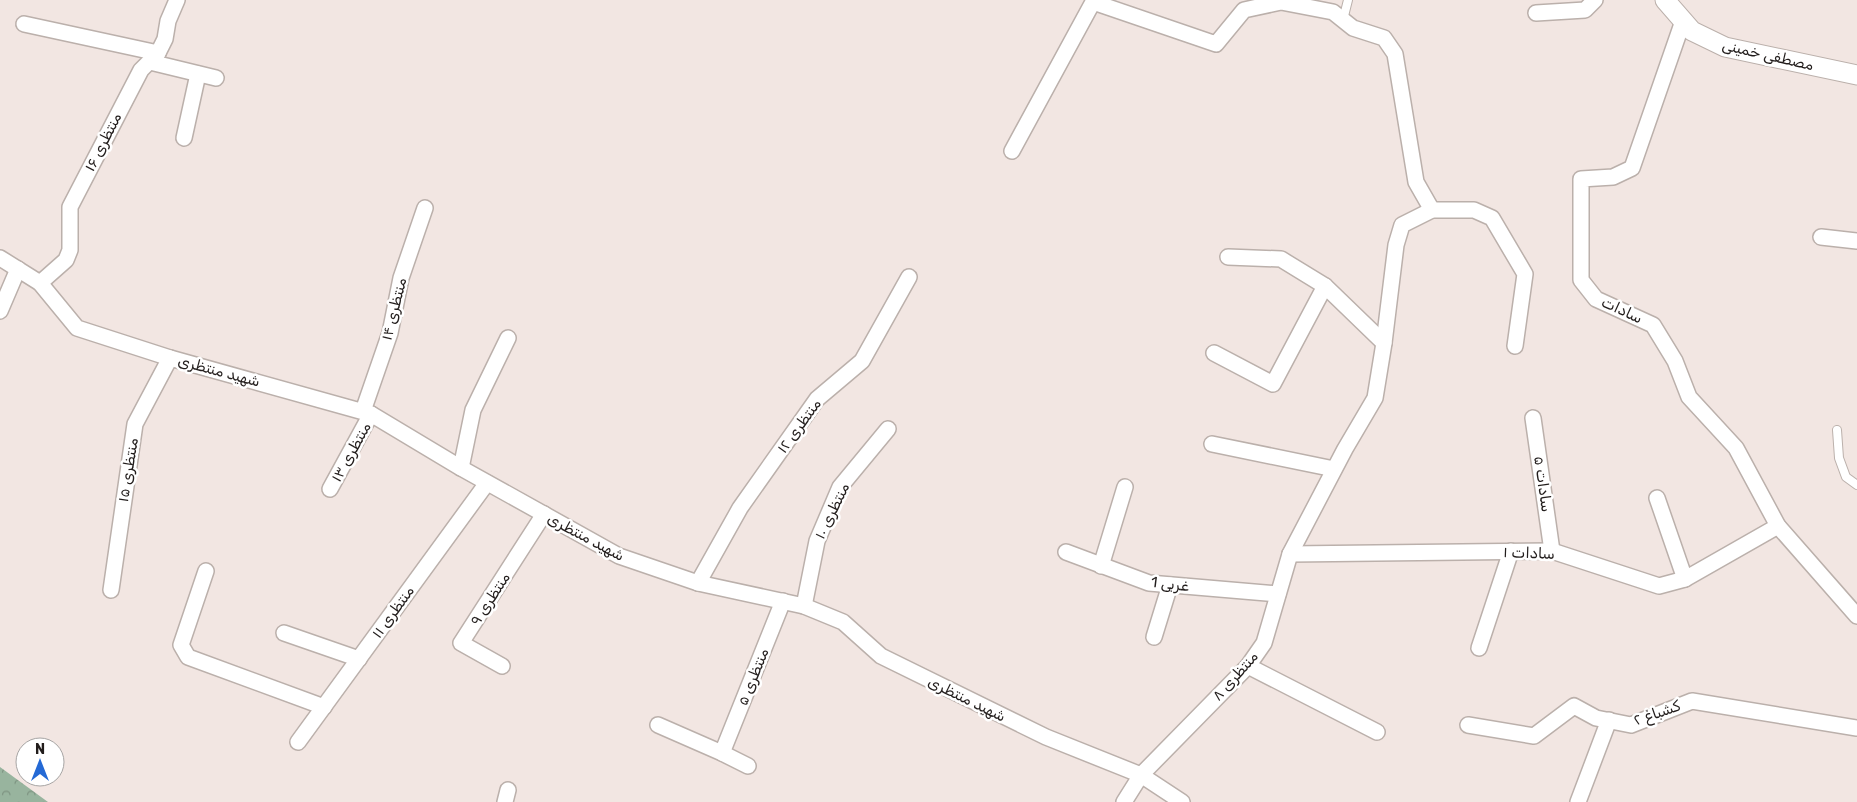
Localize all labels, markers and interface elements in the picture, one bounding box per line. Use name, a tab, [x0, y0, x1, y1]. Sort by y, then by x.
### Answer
street label: مصطفی خمینی	[1720, 36, 1816, 74]
street label: منتظری ۱۶	[81, 110, 125, 174]
street label: منتظری ۱۴	[378, 276, 410, 342]
street label: سادات	[1599, 293, 1645, 327]
street label: شهید منتظری	[176, 351, 262, 391]
street label: منتظری ۱۲	[773, 395, 825, 457]
street label: منتظری ۱۳	[327, 419, 375, 485]
street label: منتظری ۱۵	[114, 437, 142, 503]
street label: سادات ۵	[1530, 455, 1556, 513]
street label: منتظری ۱۰	[811, 480, 853, 542]
street label: شهید منتظری	[544, 509, 628, 565]
street label: سادات ۱	[1503, 543, 1555, 563]
street label: منتظری ۹	[466, 569, 514, 629]
street label: غربی 1	[1150, 573, 1190, 595]
street label: منتظری ۱۱	[368, 582, 418, 642]
street label: منتظری ۵	[733, 646, 773, 708]
street label: منتظری ۸	[1208, 648, 1262, 704]
street label: شهید منتظری	[925, 672, 1009, 726]
street label: کشباغ ۲	[1631, 697, 1684, 731]
north arrow	[15, 737, 65, 787]
text: N	[35, 741, 45, 758]

